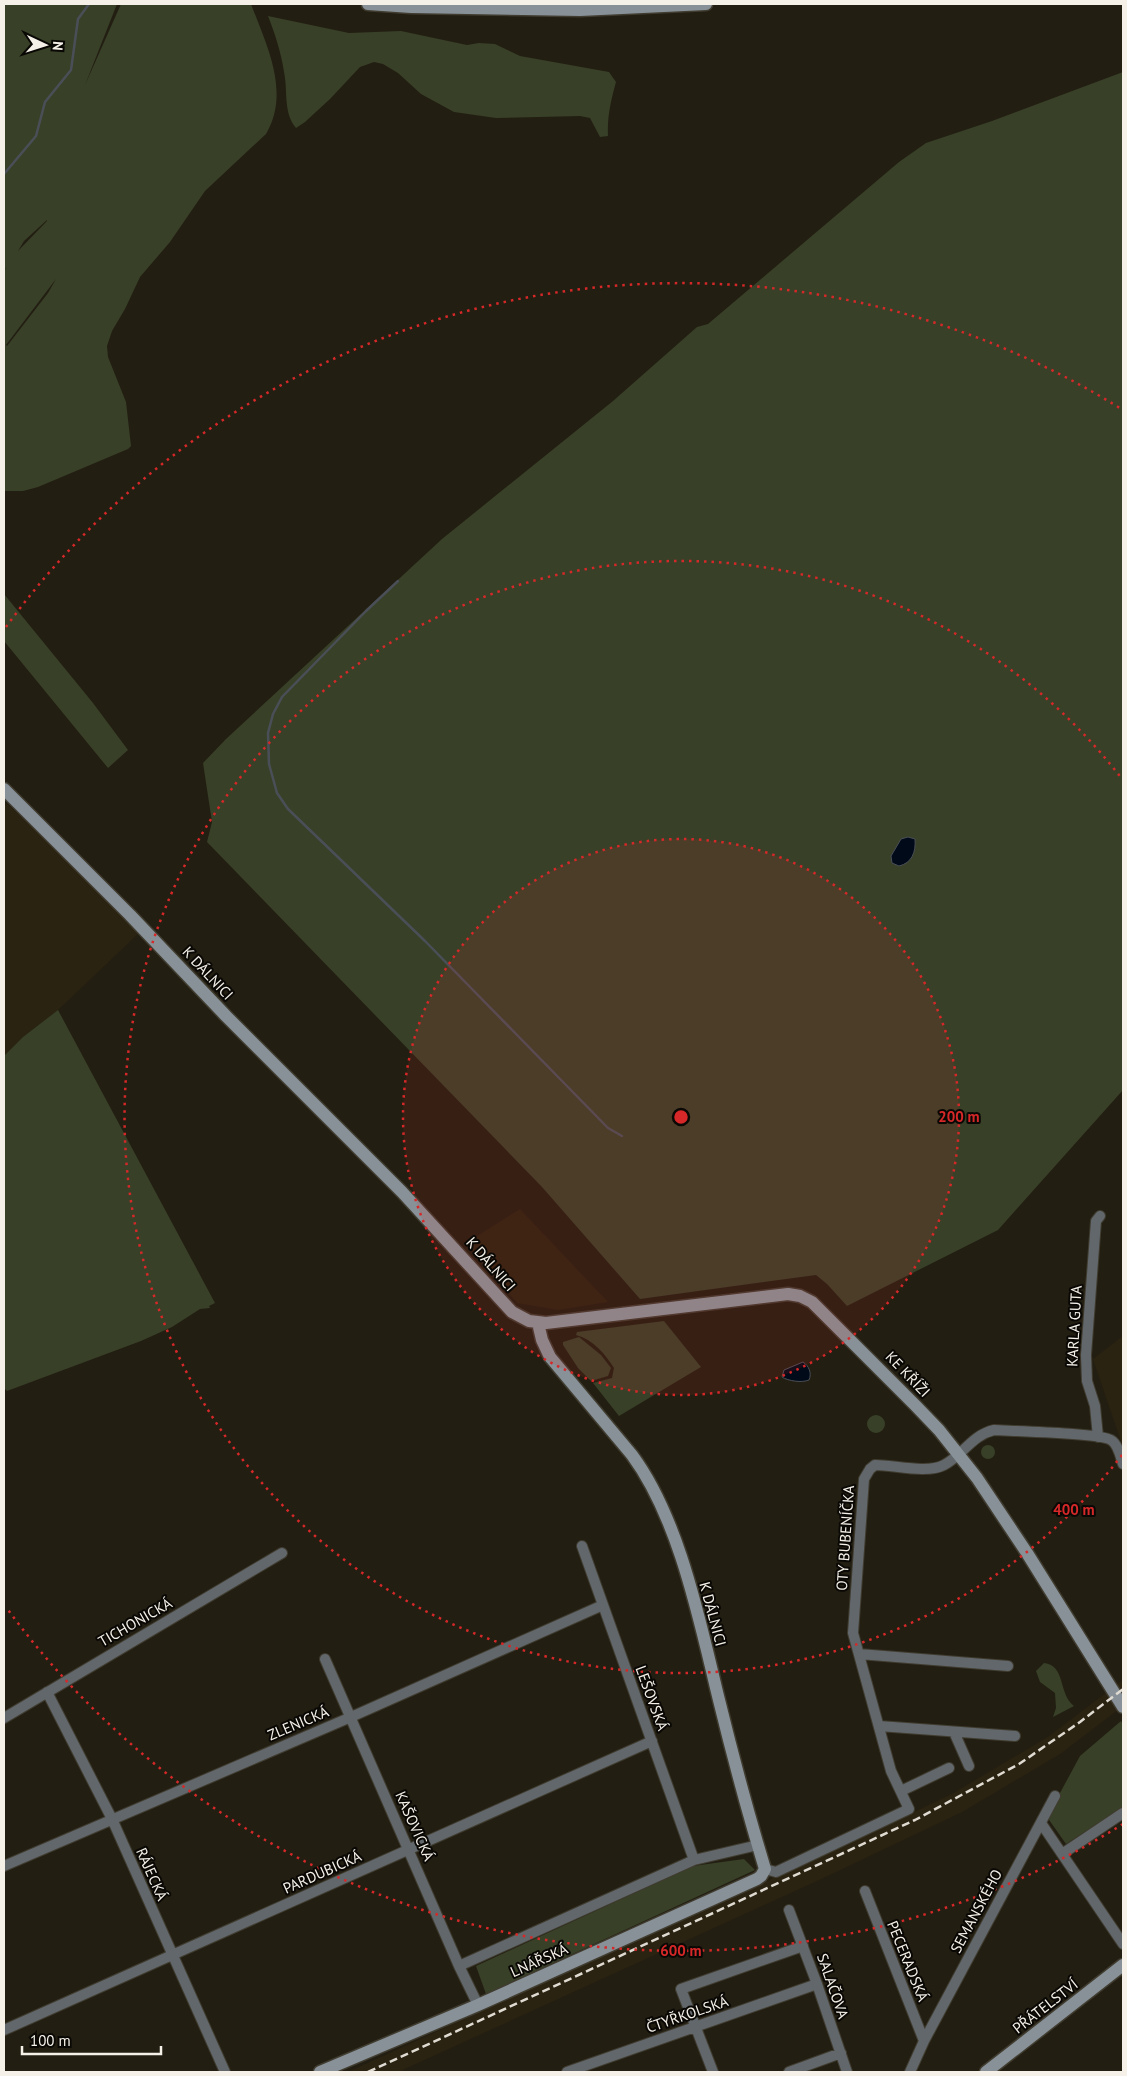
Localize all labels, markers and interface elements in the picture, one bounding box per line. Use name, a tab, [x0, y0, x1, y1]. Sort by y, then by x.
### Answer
north arrow	[20, 20, 70, 70]
text: N	[49, 41, 67, 51]
street label: K DÁLNICI	[179, 942, 237, 1004]
text: 200 m	[938, 1107, 980, 1126]
centre of rings	[672, 1108, 690, 1126]
street label: K DÁLNICI	[462, 1233, 520, 1295]
street label: KARLA GUTA	[1062, 1285, 1086, 1367]
street label: KE KŘÍŽI	[882, 1347, 934, 1401]
street label: OTY BUBENÍČKA	[832, 1484, 858, 1591]
text: 400 m	[1053, 1500, 1095, 1519]
street label: K DÁLNICI	[695, 1580, 731, 1648]
street label: TICHONICKÁ	[95, 1593, 175, 1651]
street label: LEŠOVSKÁ	[632, 1663, 673, 1733]
street label: ZLENICKÁ	[265, 1702, 332, 1744]
street label: KAŠOVICKÁ	[391, 1788, 439, 1864]
street label: RÁJECKÁ	[132, 1845, 172, 1904]
street label: PARDUBICKÁ	[280, 1846, 364, 1898]
street label: SEMANSKÉHO	[946, 1866, 1006, 1956]
street label: PECERADSKÁ	[883, 1918, 933, 2004]
street label: LNÁŘSKÁ	[507, 1939, 571, 1981]
text: 600 m	[660, 1941, 702, 1960]
street label: SALAČOVA	[813, 1951, 853, 2021]
street label: PŘÁTELSTVÍ	[1008, 1974, 1082, 2037]
street label: ČTYŘKOLSKÁ	[644, 1991, 731, 2037]
scale bar	[22, 2024, 161, 2056]
text: 100 m	[30, 2031, 71, 2050]

